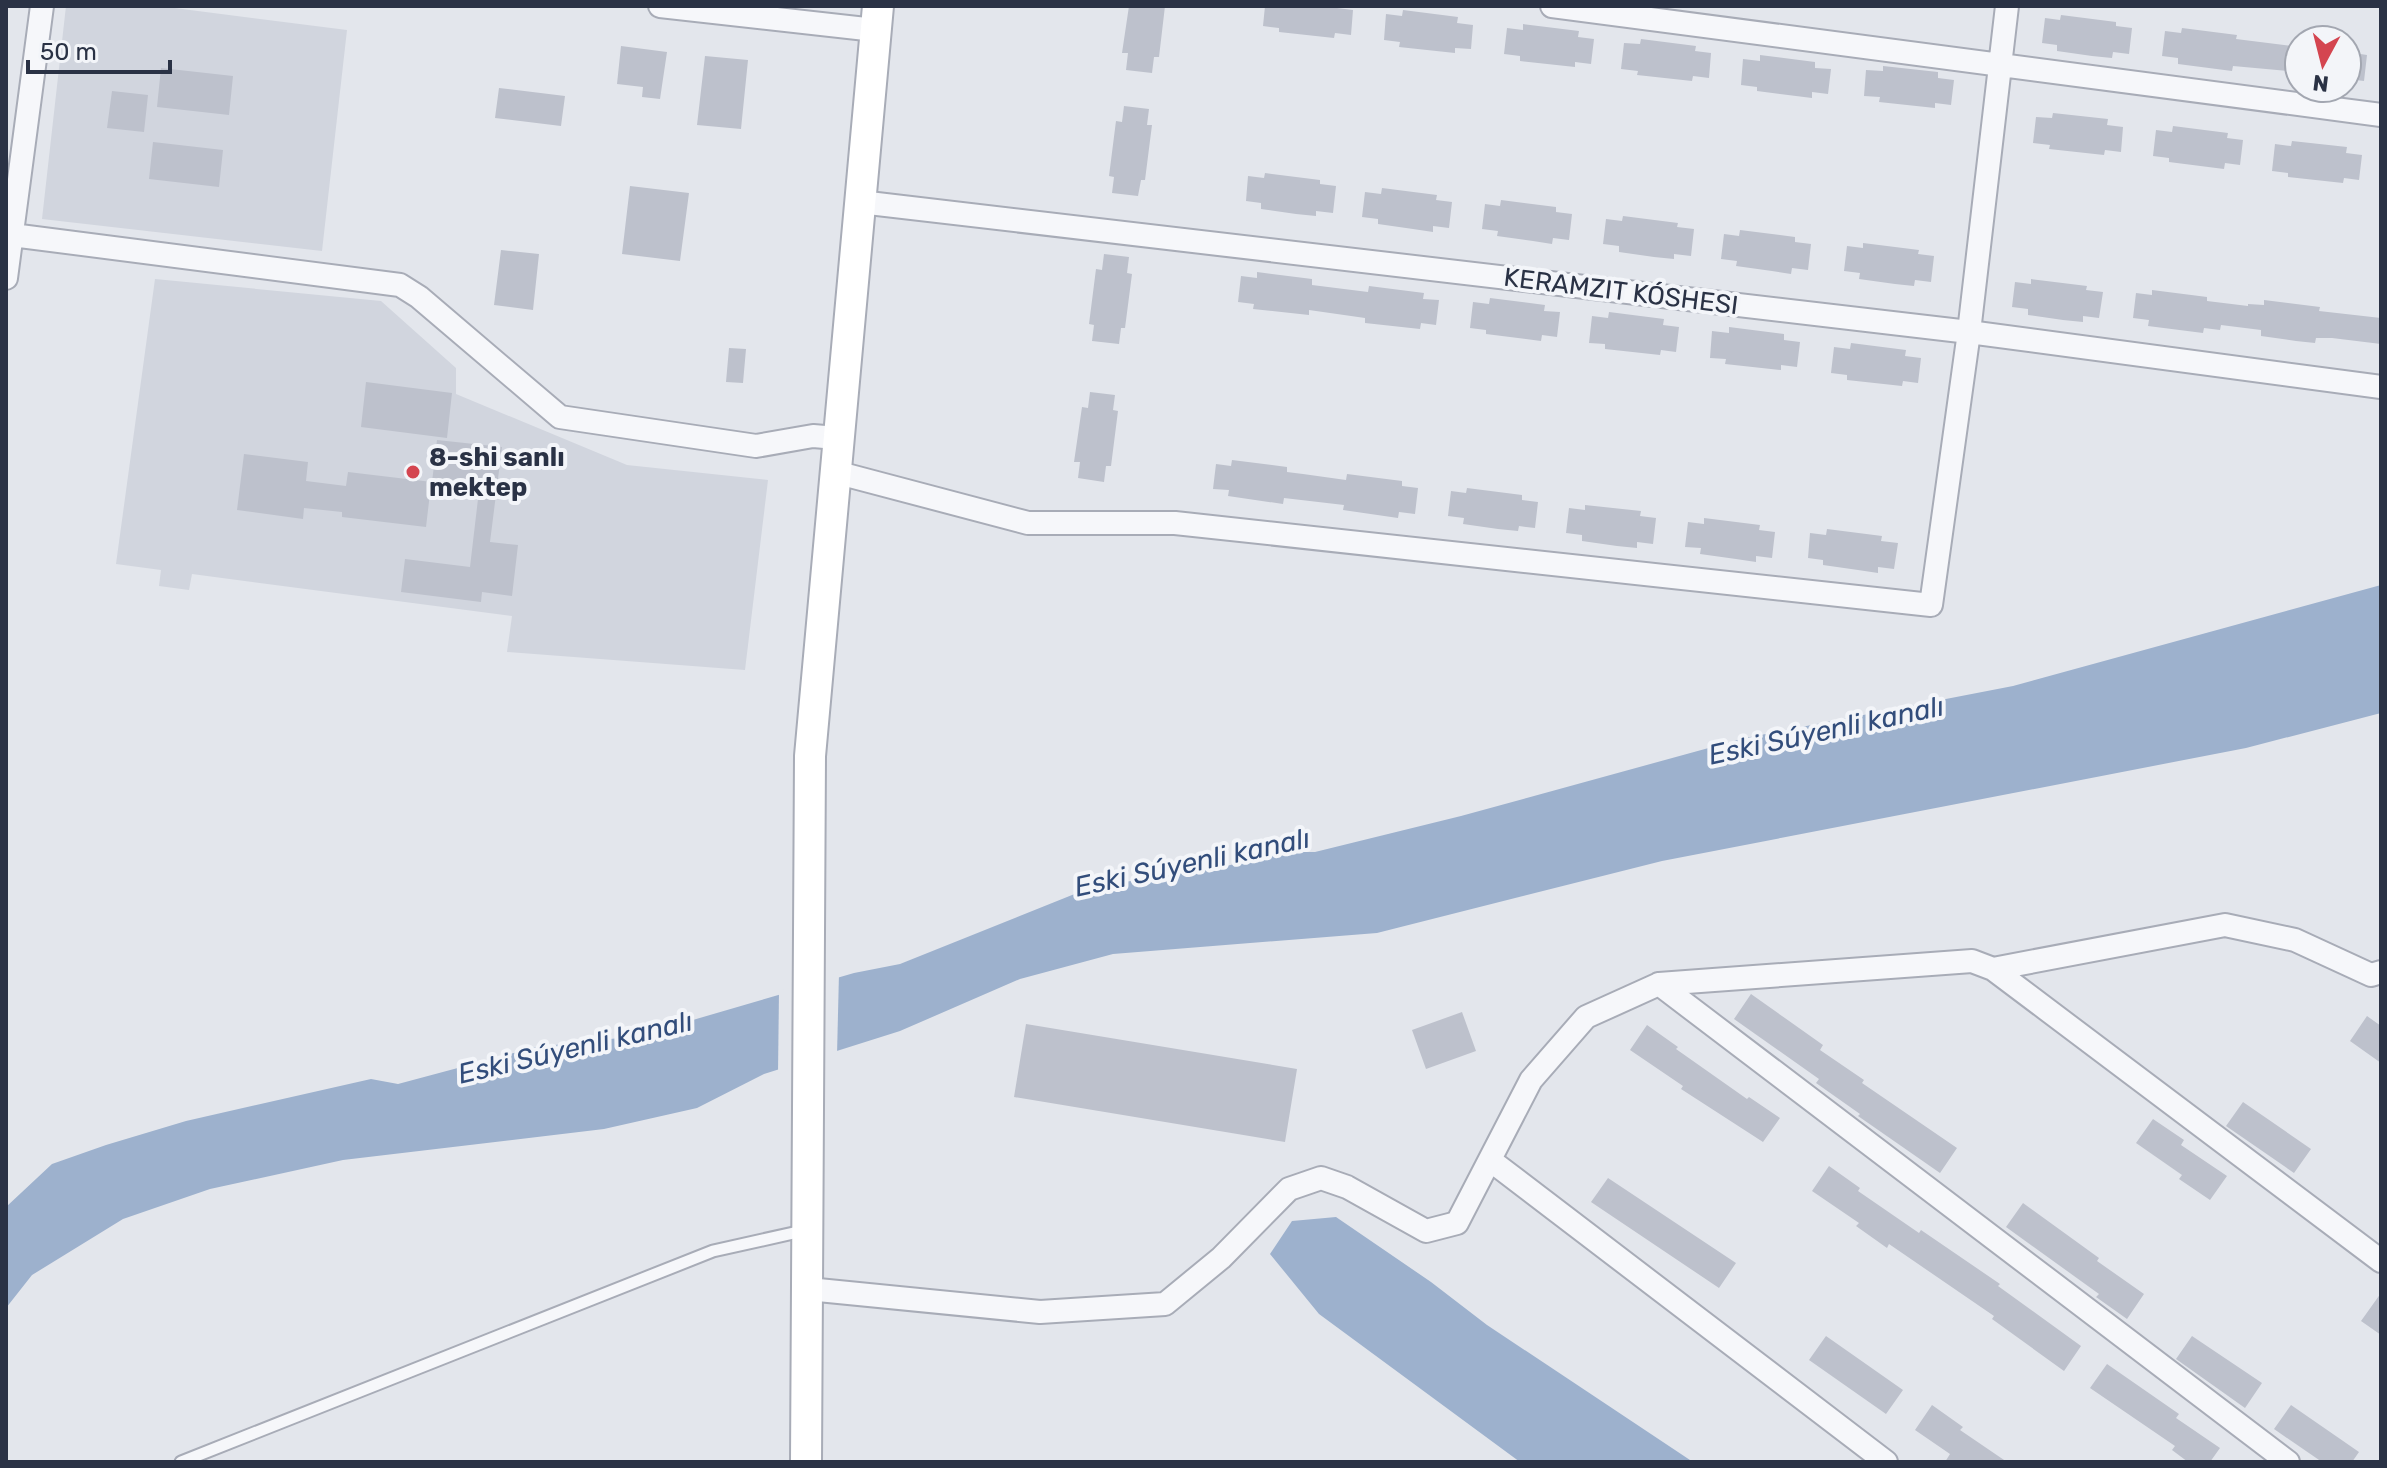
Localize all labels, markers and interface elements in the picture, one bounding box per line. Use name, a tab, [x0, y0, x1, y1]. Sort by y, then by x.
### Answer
scale bar	[28, 24, 170, 74]
north arrow	[2283, 24, 2363, 104]
text: 50 m	[40, 38, 97, 66]
text: N	[2311, 69, 2330, 98]
street label: KERAMZIT KÓSHESI	[1502, 262, 1740, 321]
place label: 8-shi sanlı mektep	[429, 442, 565, 503]
marker: 8-shi sanlı mektep	[404, 463, 422, 481]
water label: Eski Súyenli kanalı	[1705, 689, 1947, 772]
water label: Eski Súyenli kanalı	[1071, 821, 1313, 904]
water label: Eski Súyenli kanalı	[455, 1004, 696, 1091]

